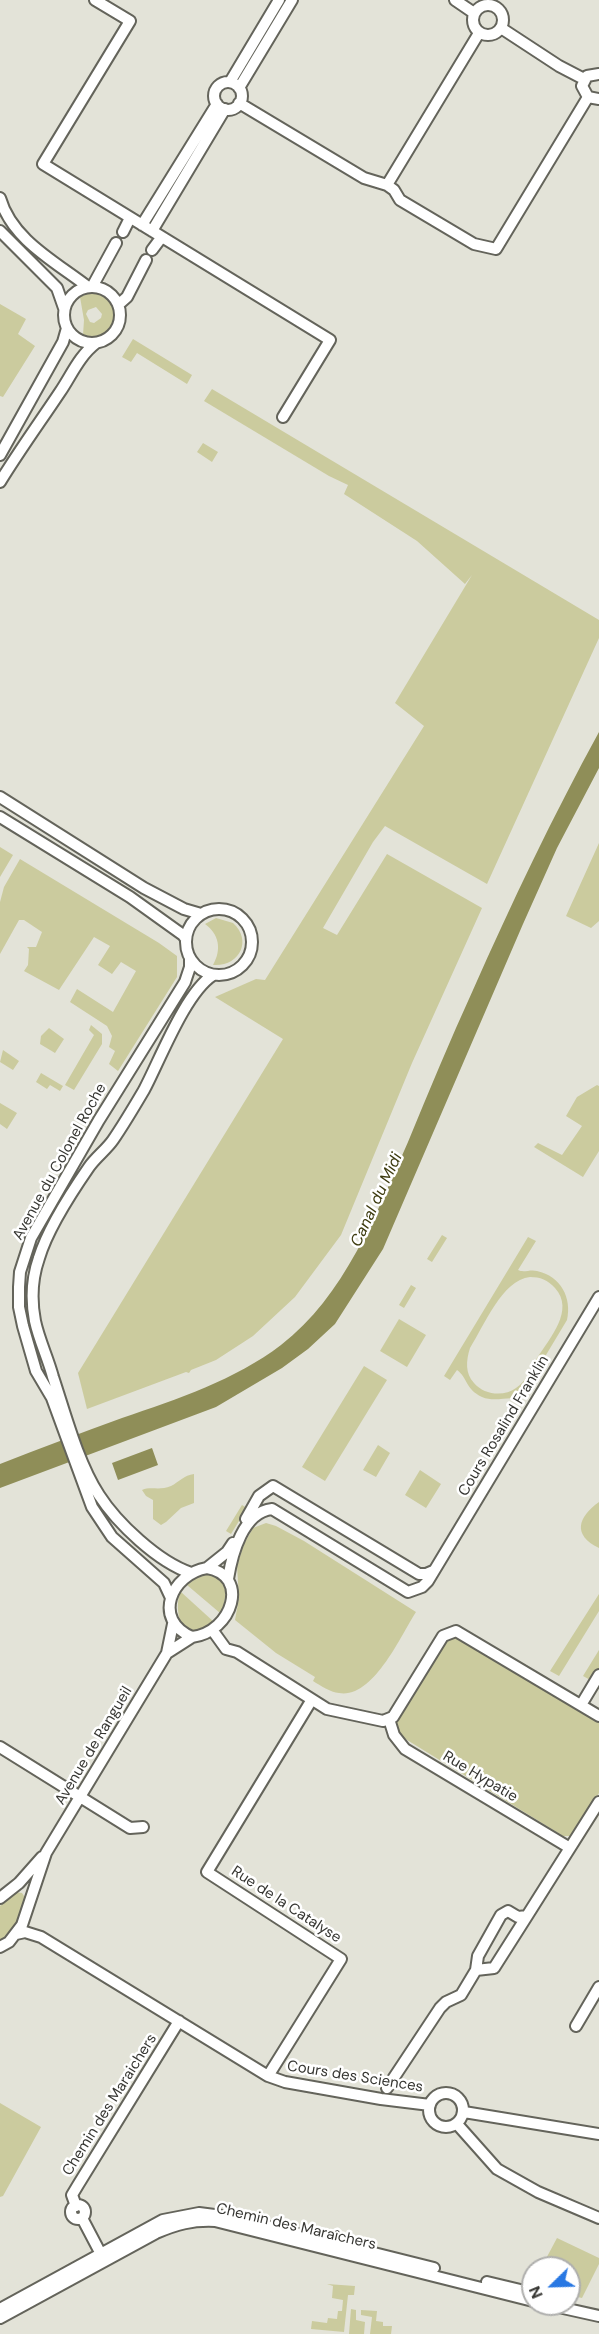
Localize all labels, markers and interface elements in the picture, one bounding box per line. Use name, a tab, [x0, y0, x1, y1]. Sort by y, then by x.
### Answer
street label: Avenue du Colonel Roche	[9, 1081, 111, 1243]
water label: Canal du Midi	[347, 1150, 407, 1250]
street label: Cours Rosalind Franklin	[455, 1352, 553, 1500]
street label: Avenue de Rangueil	[52, 1684, 136, 1808]
street label: Rue Hypatie	[439, 1748, 521, 1806]
street label: Rue de la Catalyse	[228, 1863, 344, 1947]
street label: Chemin des Maraichers	[59, 2031, 161, 2179]
street label: Cours des Sciences	[286, 2057, 424, 2097]
street label: Chemin des Maraîchers	[214, 2200, 378, 2254]
north arrow	[521, 2256, 581, 2316]
text: N	[524, 2283, 548, 2302]

